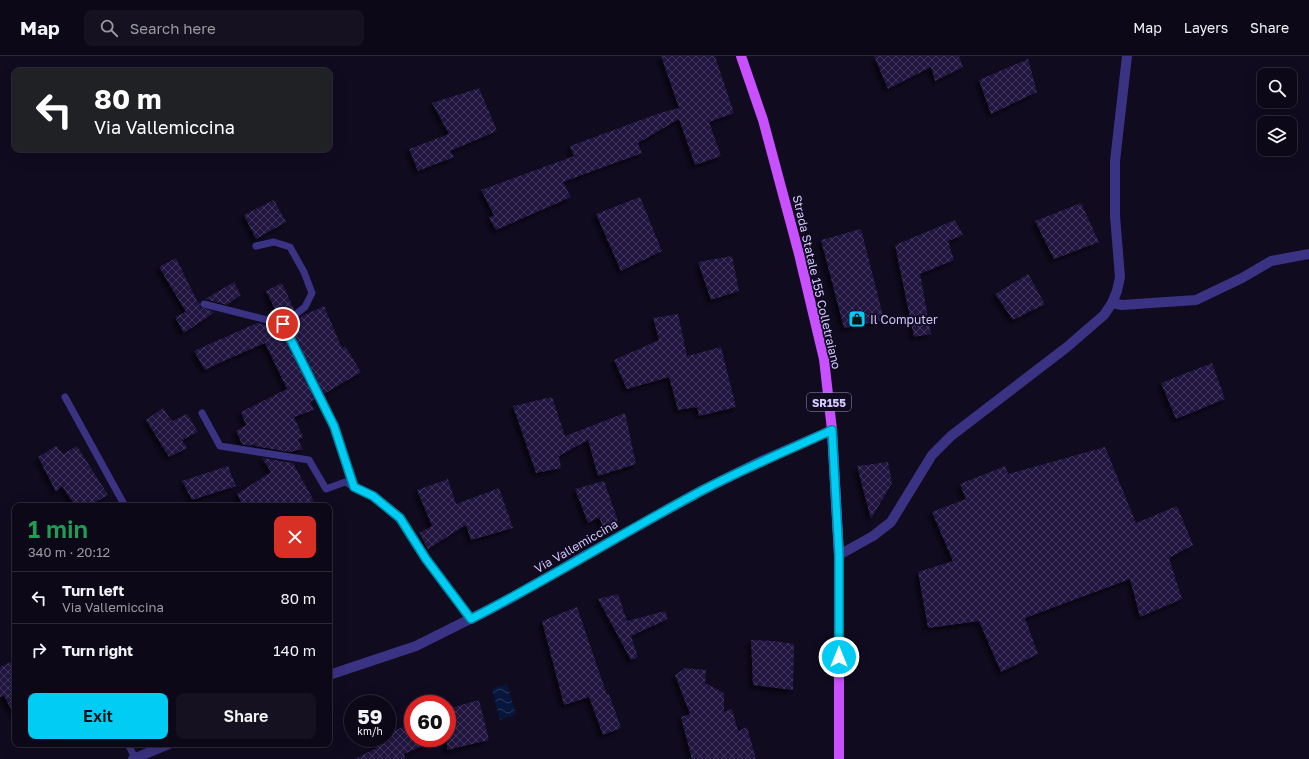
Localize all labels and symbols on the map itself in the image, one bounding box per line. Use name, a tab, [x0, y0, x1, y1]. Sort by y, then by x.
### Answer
street label: Strada Statale 155 Colletraiano	[790, 193, 844, 371]
pin	[266, 307, 300, 341]
shop icon: Il Computer	[847, 309, 867, 329]
place label: Il Computer	[870, 312, 938, 327]
road number: SR155	[807, 393, 851, 411]
street label: Via Vallemiccina	[532, 516, 620, 576]
position arrow	[818, 636, 860, 678]
speed limit sign: 60	[404, 695, 456, 747]

